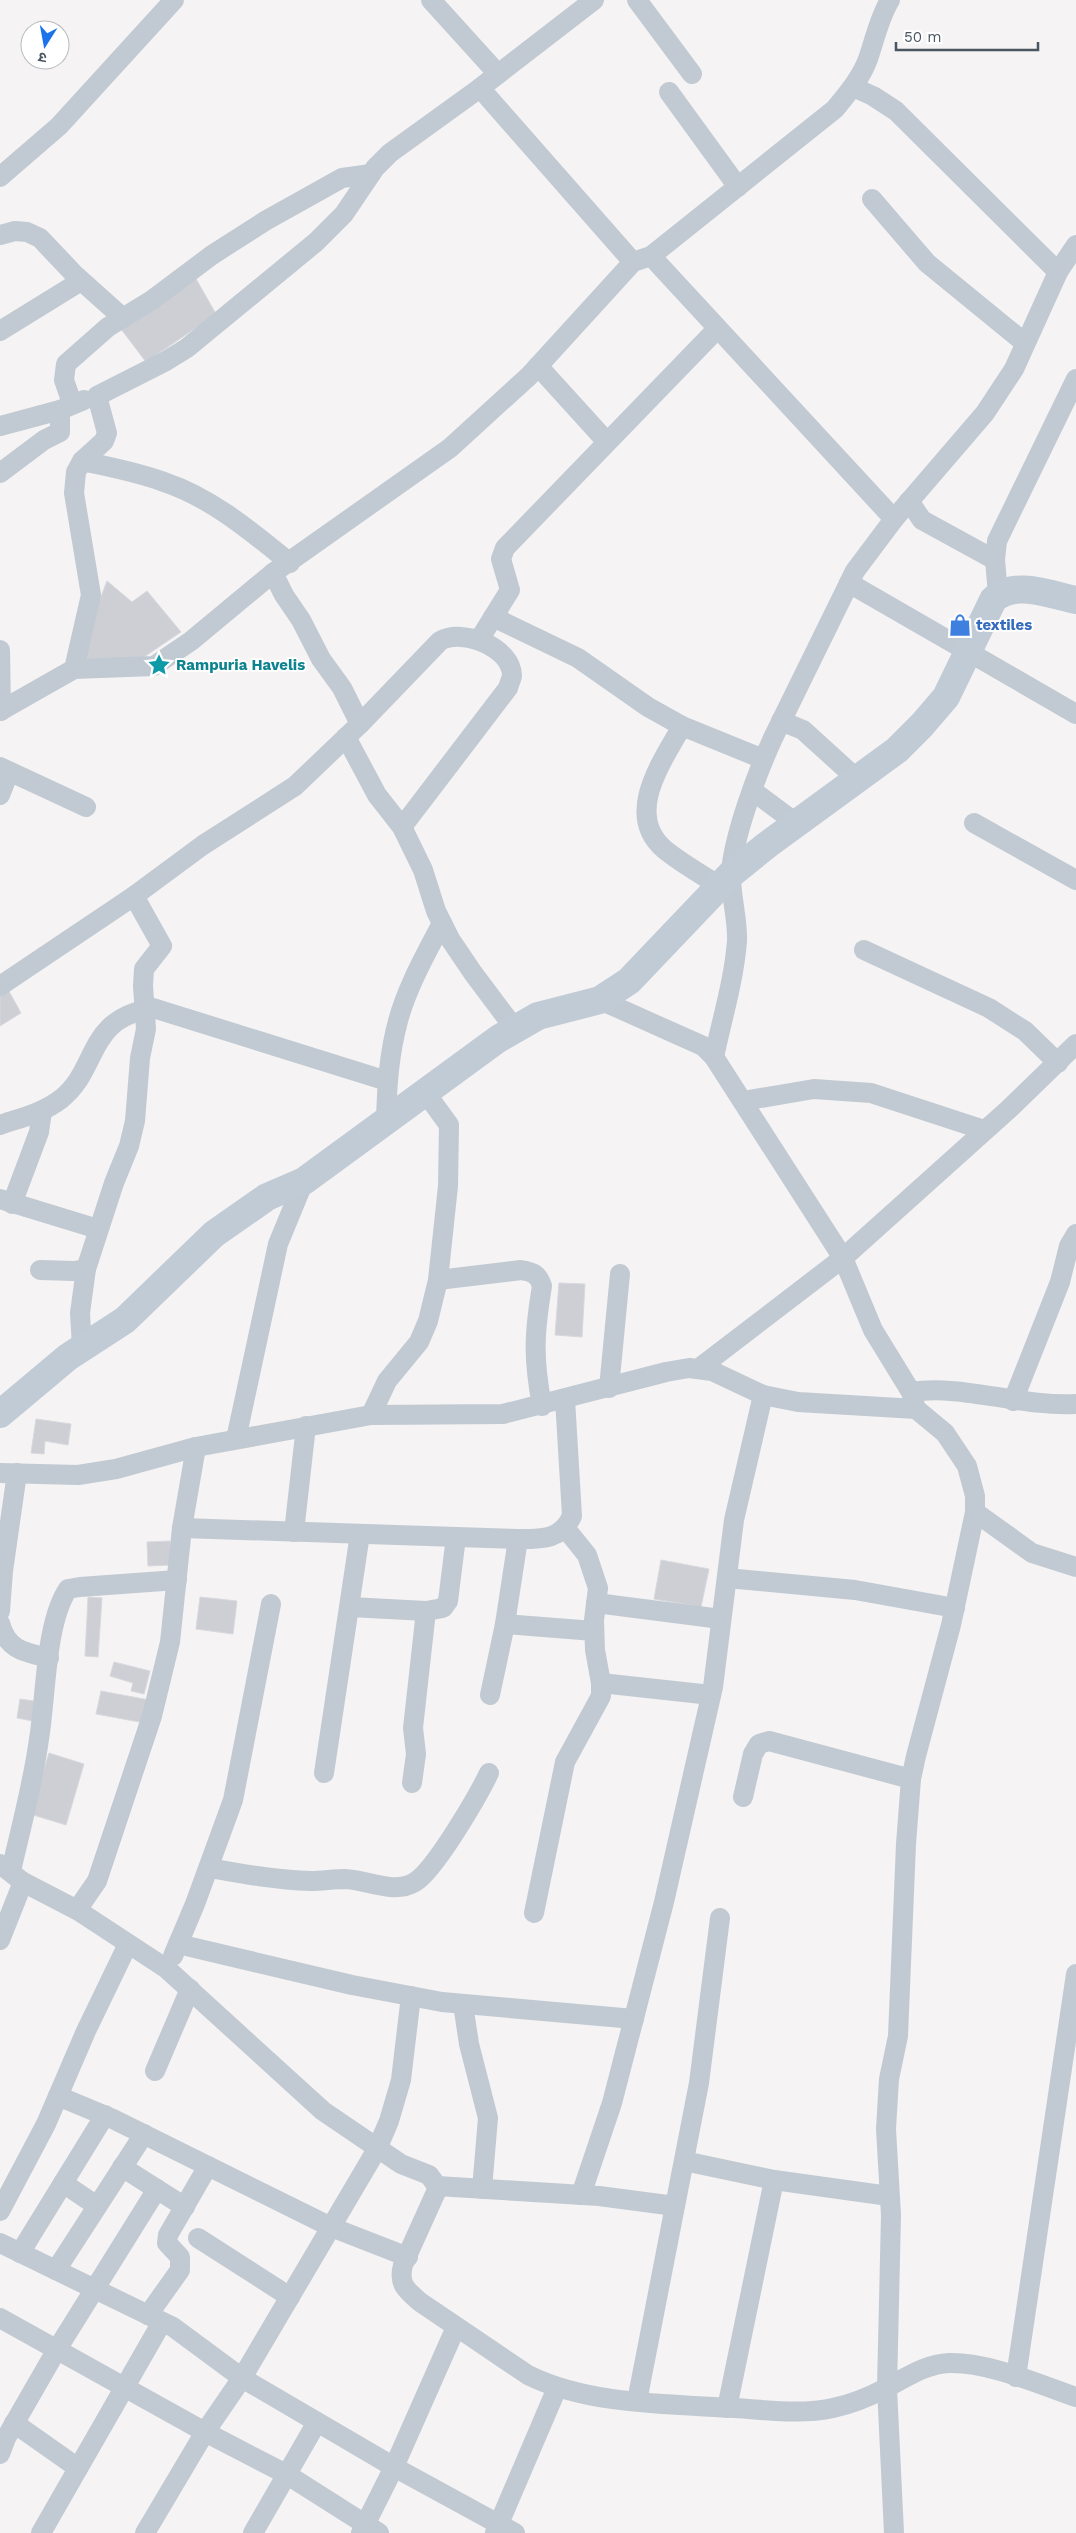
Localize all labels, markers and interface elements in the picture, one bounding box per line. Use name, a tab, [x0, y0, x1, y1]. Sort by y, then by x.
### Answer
north arrow	[20, 20, 70, 70]
scale bar	[896, 20, 1038, 52]
text: 50 m	[904, 28, 941, 46]
text: उ	[36, 49, 48, 66]
shop icon: textiles	[947, 612, 973, 638]
place label: textiles	[976, 616, 1032, 634]
place icon: Rampuria Havelis	[146, 652, 172, 678]
place label: Rampuria Havelis	[176, 656, 305, 674]

